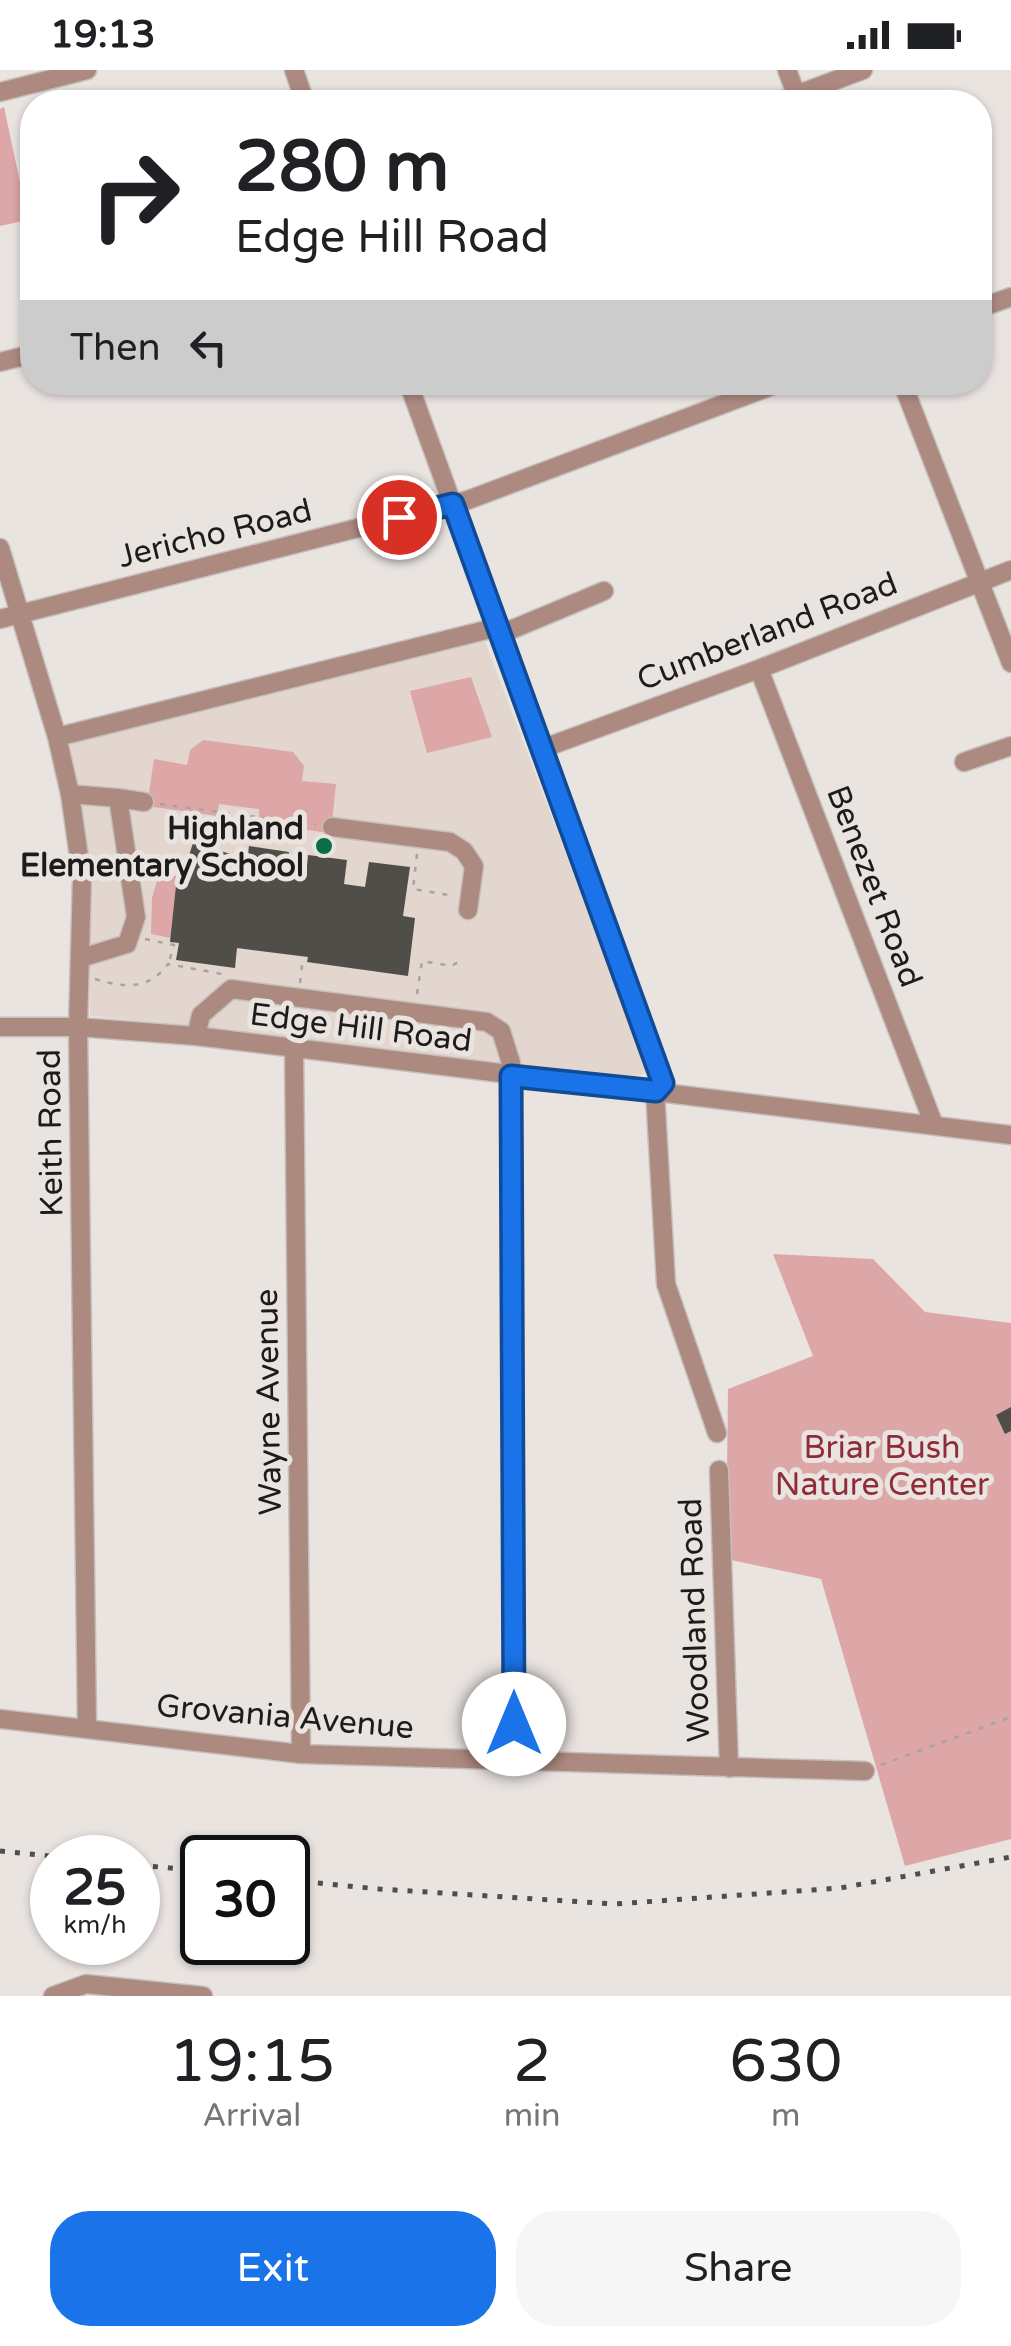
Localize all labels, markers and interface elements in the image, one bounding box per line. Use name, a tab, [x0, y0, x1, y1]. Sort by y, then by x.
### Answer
text: 19:13	[50, 12, 155, 58]
text: 280 m	[235, 126, 449, 210]
icon: right	[70, 130, 200, 260]
text: Edge Hill Road	[235, 211, 549, 265]
icon: left	[181, 320, 236, 375]
text: Then	[70, 325, 161, 371]
pin	[357, 475, 442, 560]
icon: arrive	[372, 490, 427, 545]
street label: Jericho Road	[115, 492, 316, 576]
street label: Cumberland Road	[632, 565, 903, 699]
street label: Benezet Road	[818, 780, 930, 992]
place label: Highland Elementary School	[20, 810, 304, 885]
marker: Highland Elementary School	[313, 835, 335, 857]
street label: Edge Hill Road	[248, 996, 474, 1060]
street label: Keith Road	[31, 1049, 71, 1217]
street label: Wayne Avenue	[248, 1288, 290, 1516]
park label: Briar Bush Nature Center	[775, 1429, 990, 1504]
street label: Woodland Road	[672, 1497, 718, 1743]
position arrow	[462, 1672, 566, 1776]
street label: Grovania Avenue	[155, 1687, 415, 1747]
speed limit sign: 30	[180, 1835, 310, 1965]
text: 25	[64, 1858, 126, 1918]
text: km/h	[64, 1910, 126, 1940]
text: 19:15	[169, 2026, 335, 2098]
text: 2	[513, 2026, 551, 2098]
text: 630	[729, 2026, 842, 2098]
text: Arrival	[202, 2097, 301, 2135]
text: min	[504, 2097, 561, 2135]
text: m	[771, 2097, 800, 2135]
button: Exit	[50, 2211, 496, 2326]
button: Share	[516, 2211, 961, 2326]

